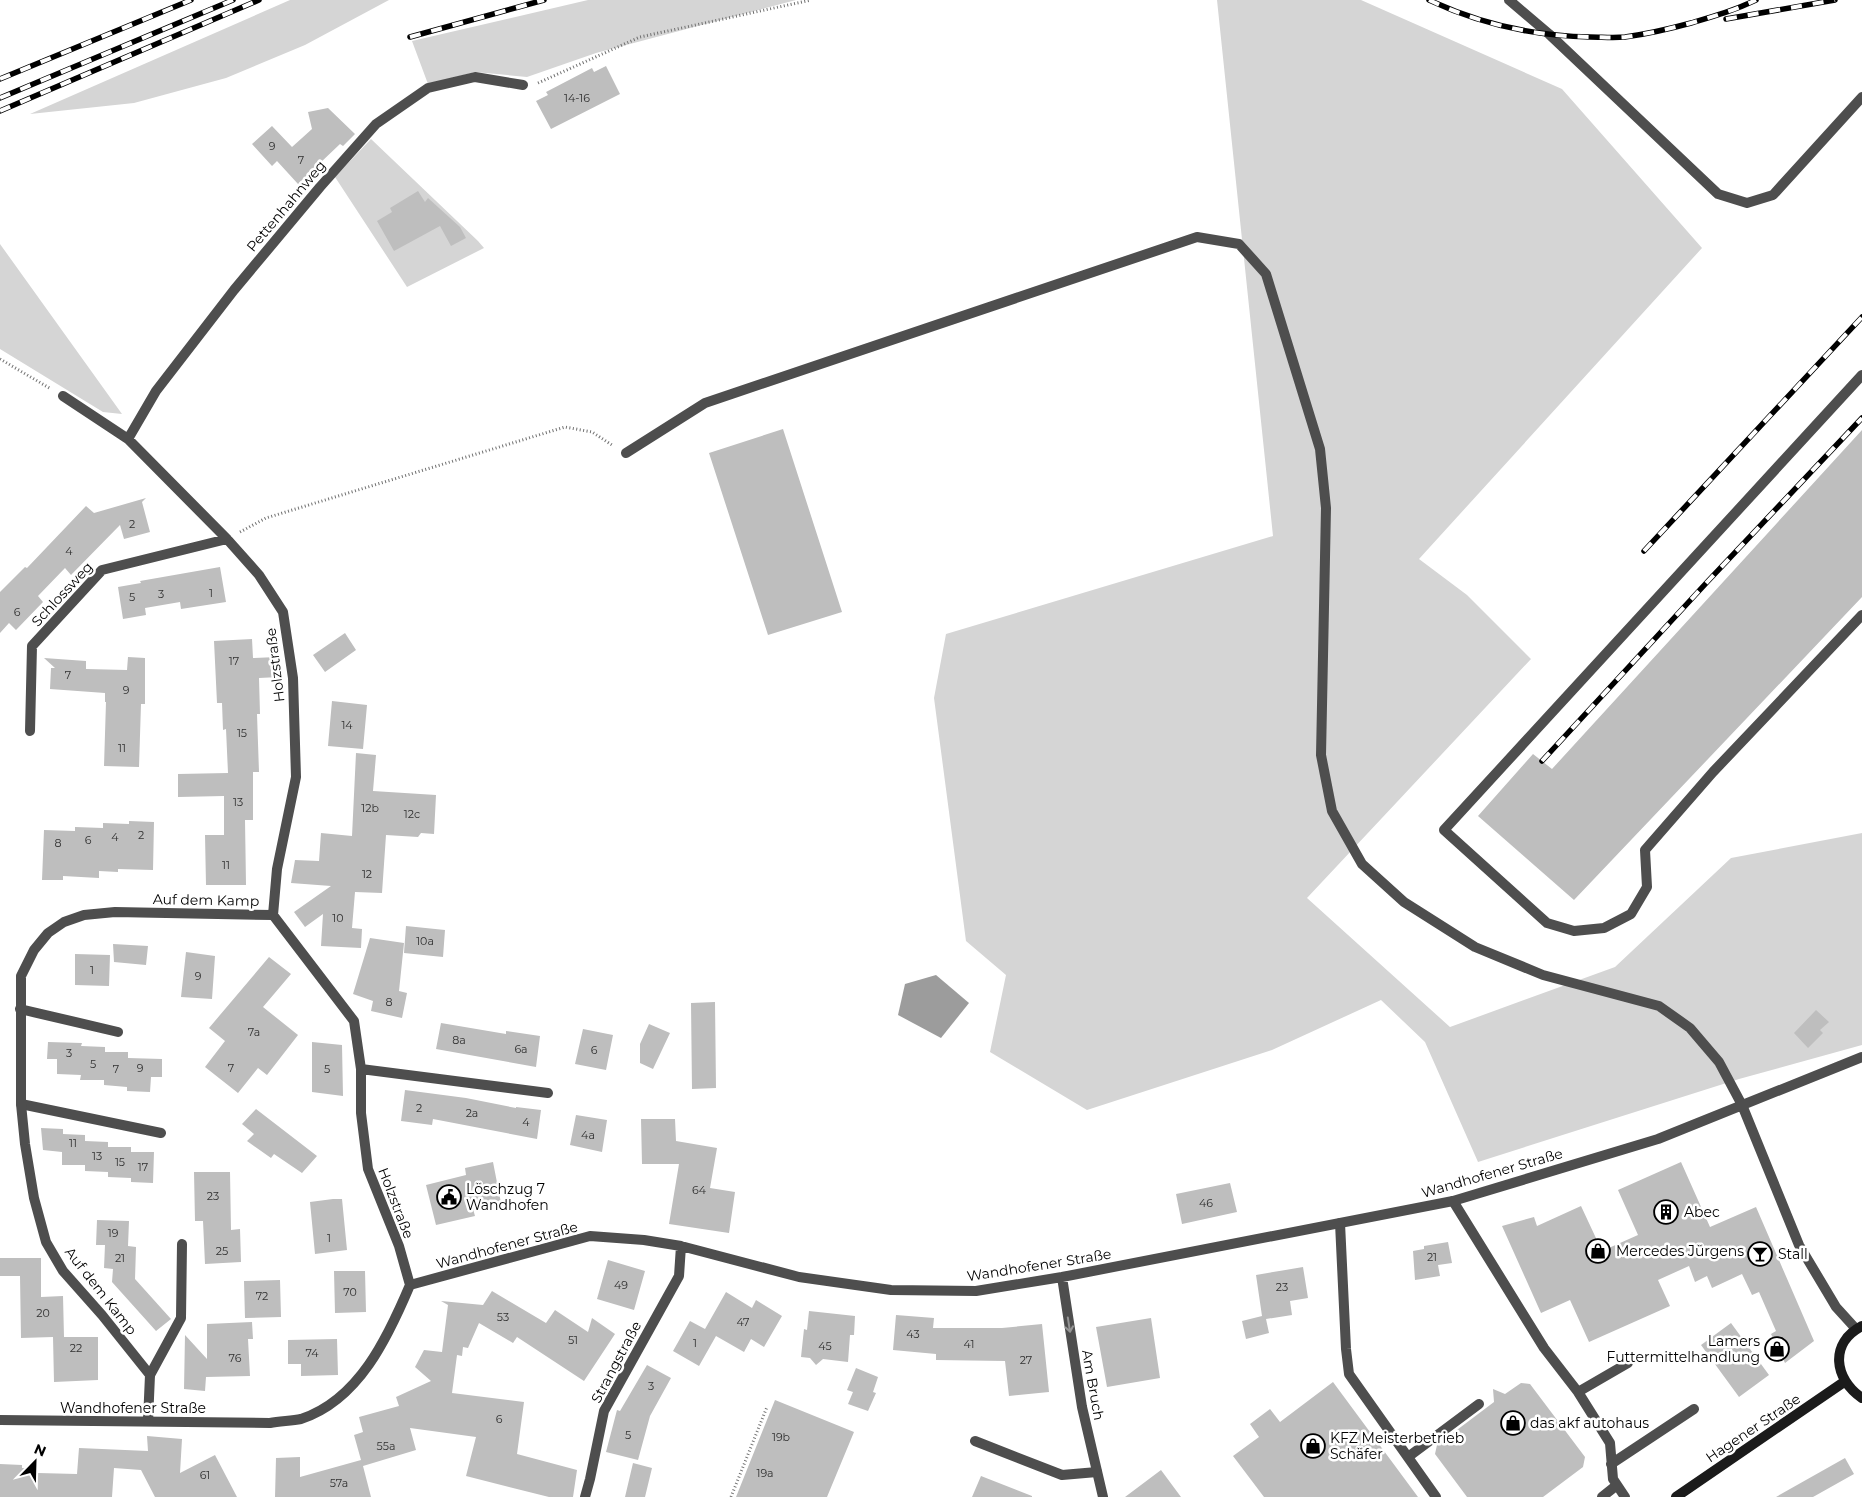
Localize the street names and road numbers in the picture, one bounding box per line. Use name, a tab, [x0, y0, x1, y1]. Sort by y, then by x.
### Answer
street label: Pettenhahnweg	[243, 157, 329, 255]
street label: Schlossweg	[27, 558, 97, 630]
street label: Holzstraße	[262, 627, 288, 703]
street label: Auf dem Kamp	[153, 890, 259, 910]
street label: Wandhofener Straße	[1419, 1144, 1565, 1202]
street label: Holzstraße	[374, 1165, 418, 1241]
street label: Wandhofener Straße	[434, 1217, 580, 1273]
street label: Auf dem Kamp	[61, 1243, 141, 1339]
street label: Wandhofener Straße	[966, 1245, 1112, 1285]
street label: Strangstraße	[587, 1318, 645, 1406]
street label: Am Bruch	[1078, 1348, 1108, 1422]
street label: Hagener Straße	[1702, 1390, 1804, 1466]
street label: Wandhofener Straße	[60, 1399, 206, 1417]

